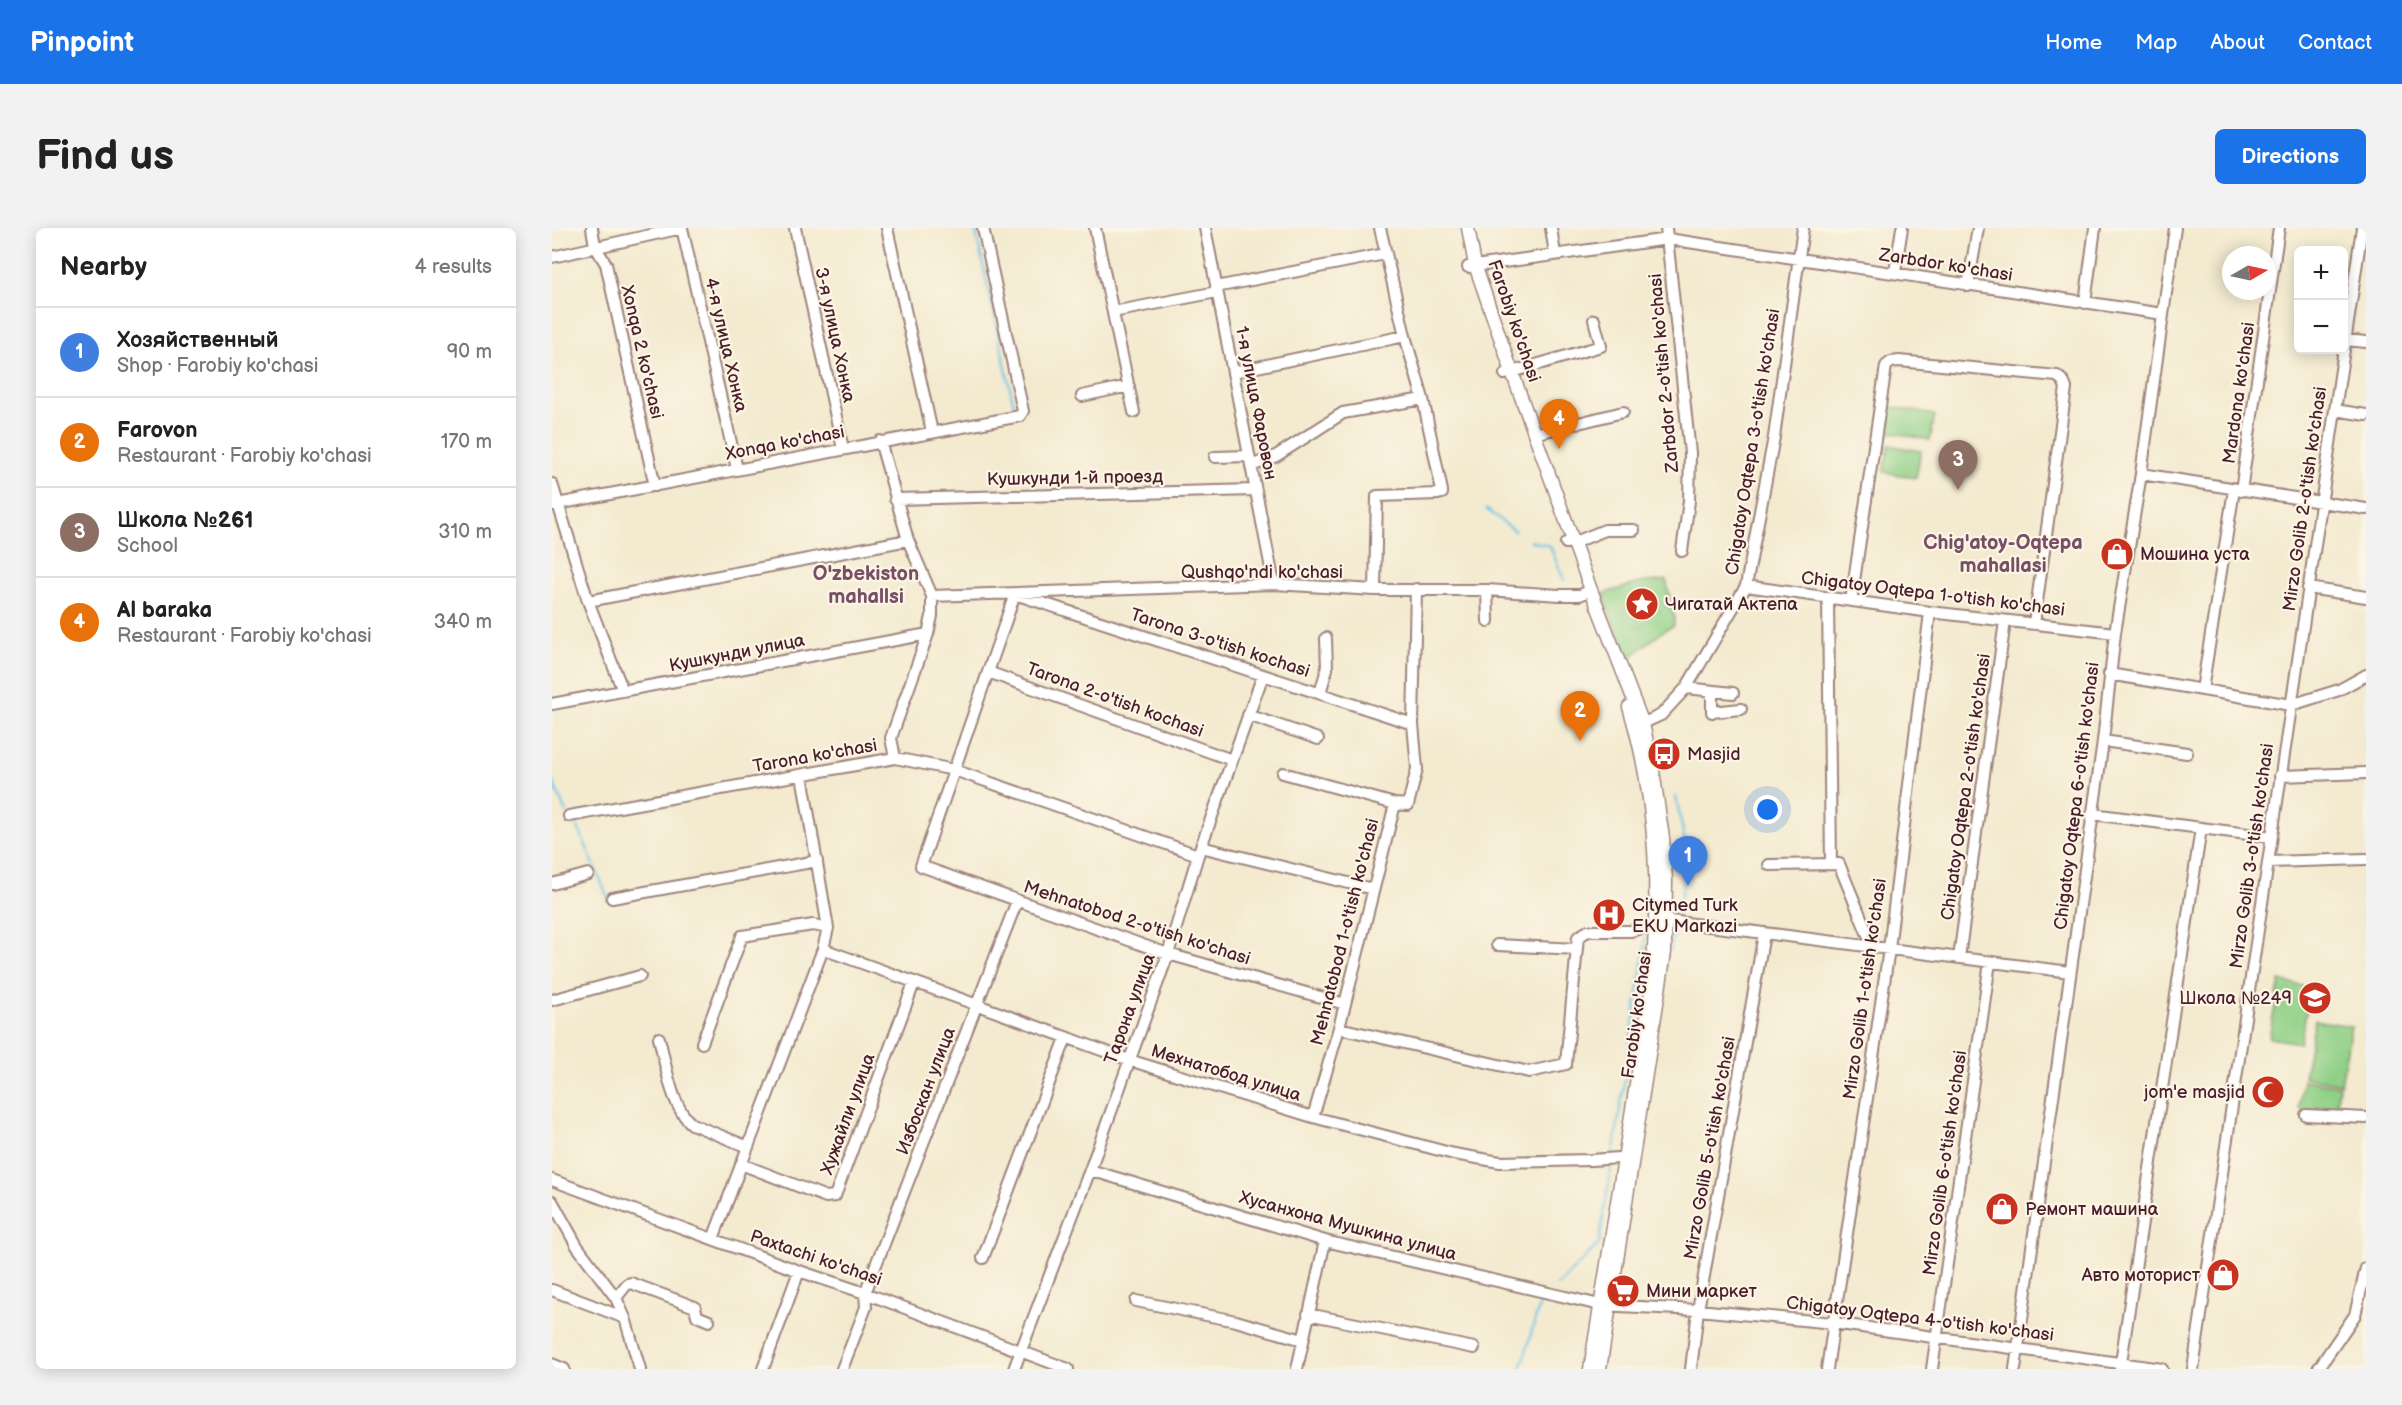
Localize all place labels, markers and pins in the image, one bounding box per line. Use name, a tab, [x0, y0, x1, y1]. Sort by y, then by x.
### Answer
pin: 4	[1540, 400, 1578, 449]
pin: 3	[1938, 440, 1978, 490]
shop icon: Мошина уста	[2099, 536, 2135, 572]
place label: Мошина уста	[2140, 544, 2250, 565]
place icon: Чигатай Актепа	[1624, 586, 1660, 622]
place label: Чигатай Актепа	[1665, 594, 1798, 615]
pin: 2	[1560, 692, 1600, 741]
bus stop icon: Masjid	[1646, 736, 1682, 772]
place label: Masjid	[1687, 744, 1740, 765]
pin: 1	[1668, 836, 1708, 886]
place label: Citymed Turk EKU Markazi	[1632, 895, 1738, 937]
hospital icon: Citymed Turk EKU Markazi	[1591, 897, 1627, 933]
school or university icon: Школа №249	[2297, 980, 2333, 1016]
place label: Школа №249	[2179, 988, 2292, 1009]
mosque icon: jom'e masjid	[2250, 1074, 2286, 1110]
place label: jom'e masjid	[2143, 1082, 2245, 1103]
shop icon: Ремонт машина	[1984, 1191, 2020, 1227]
place label: Ремонт машина	[2025, 1199, 2159, 1220]
shop icon: Авто моторист	[2205, 1257, 2241, 1293]
place label: Авто моторист	[2081, 1265, 2201, 1286]
supermarket icon: Мини маркет	[1605, 1273, 1641, 1309]
place label: Мини маркет	[1646, 1281, 1757, 1302]

